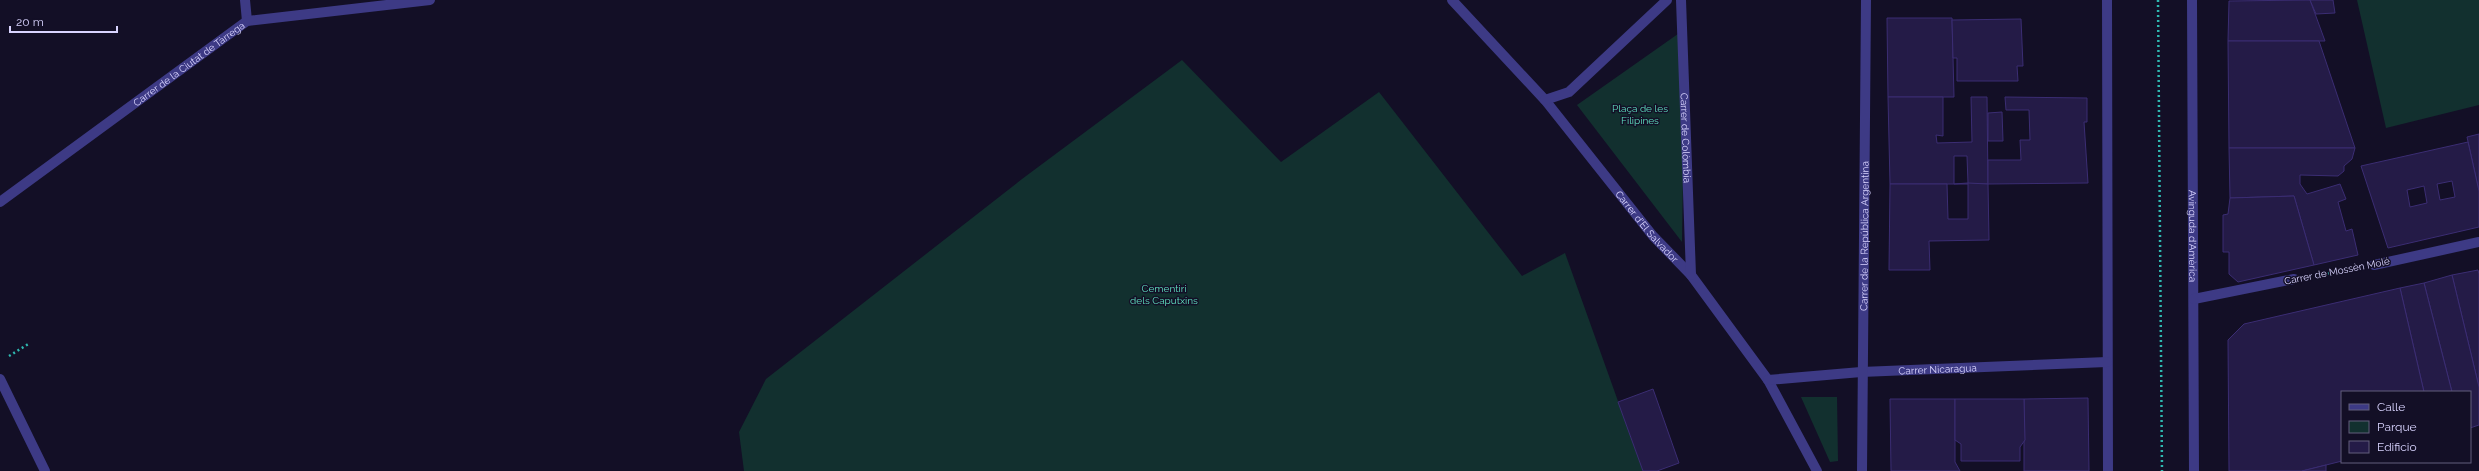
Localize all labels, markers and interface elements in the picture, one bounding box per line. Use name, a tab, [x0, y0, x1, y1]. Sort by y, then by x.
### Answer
scale bar	[10, 8, 117, 34]
text: 20 m	[16, 15, 44, 29]
street label: Carrer de la Ciutat de Tàrrega	[131, 19, 247, 108]
street label: Carrer de Colòmbia	[1679, 93, 1693, 183]
park label: Plaça de les Filipines	[1612, 103, 1668, 126]
street label: Carrer de la República Argentina	[1858, 161, 1870, 311]
street label: Carrer d'El Salvador	[1614, 188, 1681, 265]
street label: Avinguda d'Amèrica	[2187, 190, 2199, 282]
street label: Carrer de Mossèn Molé	[2283, 255, 2391, 287]
park label: Cementiri dels Caputxins	[1130, 283, 1198, 306]
street label: Carrer Nicaragua	[1898, 362, 1977, 376]
legend	[2341, 391, 2471, 463]
text: Calle	[2377, 400, 2405, 414]
text: Parque	[2377, 420, 2417, 434]
text: Edificio	[2377, 440, 2417, 454]

